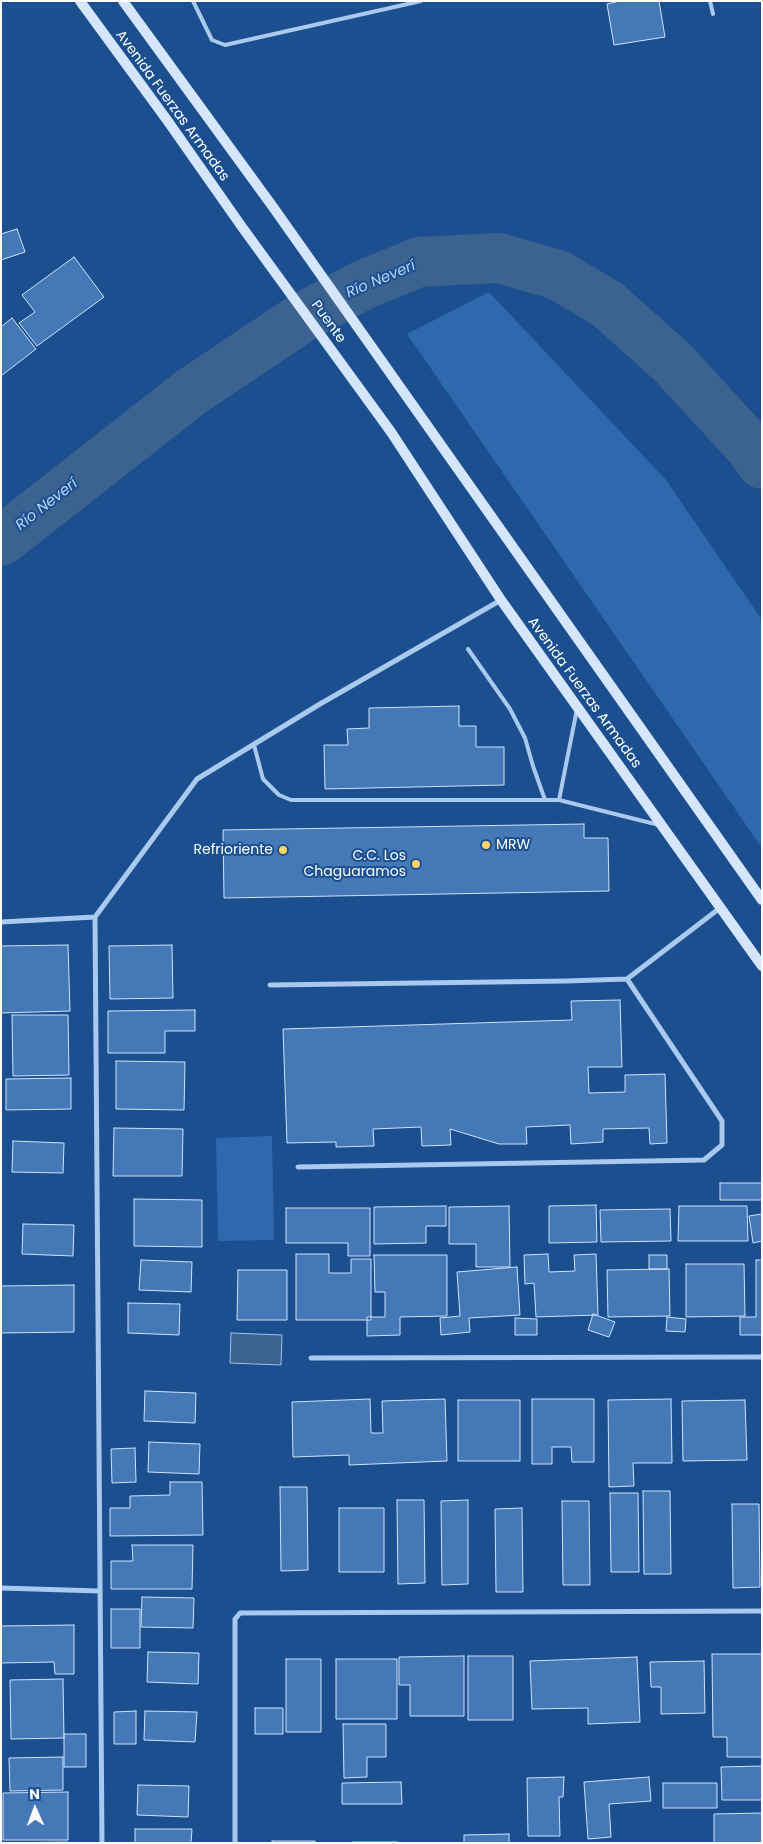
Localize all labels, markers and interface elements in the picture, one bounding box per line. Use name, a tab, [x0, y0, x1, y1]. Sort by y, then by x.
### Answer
street label: Avenida Fuerzas Armadas	[112, 27, 232, 185]
water label: Río Neverí	[344, 257, 418, 303]
street label: Puente	[307, 297, 349, 347]
water label: Río Neverí	[12, 475, 82, 535]
street label: Avenida Fuerzas Armadas	[524, 614, 644, 772]
place label: MRW	[496, 837, 530, 853]
marker: MRW	[480, 839, 492, 851]
place label: Refrioriente	[193, 842, 273, 858]
marker: Refrioriente	[277, 844, 289, 856]
place label: C.C. Los Chaguaramos	[304, 848, 406, 880]
marker: C.C. Los Chaguaramos	[410, 858, 422, 870]
north arrow	[10, 1784, 60, 1834]
text: N	[29, 1784, 40, 1804]

